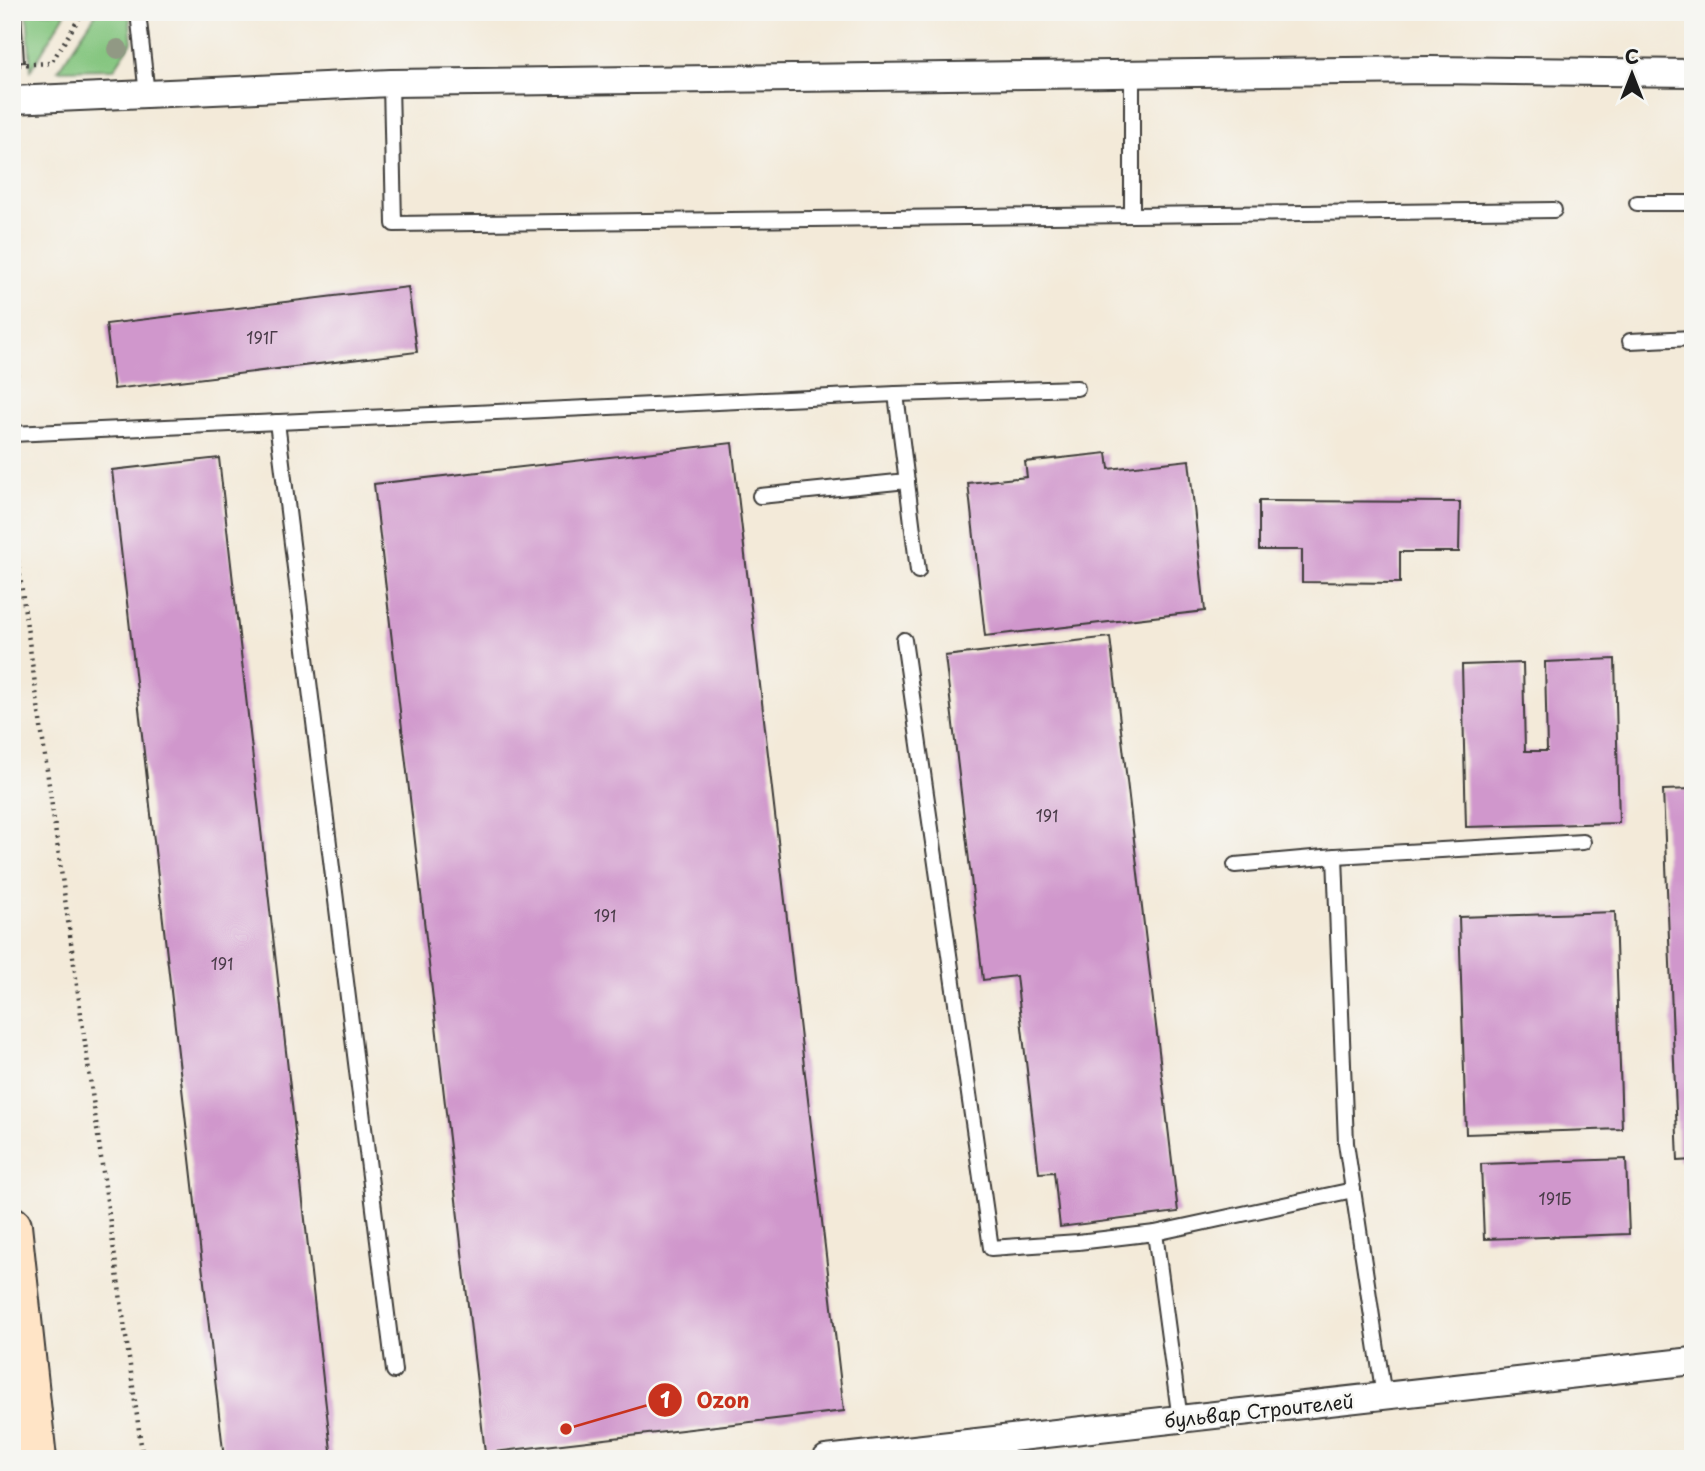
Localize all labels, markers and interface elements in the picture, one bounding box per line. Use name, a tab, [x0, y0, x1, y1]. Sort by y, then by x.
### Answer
north arrow	[1596, 38, 1666, 108]
text: С	[1625, 42, 1639, 70]
house number: 191Г	[246, 325, 278, 349]
house number: 191	[1036, 803, 1058, 827]
house number: 191	[594, 903, 616, 927]
house number: 191	[211, 951, 233, 975]
house number: 191Б	[1538, 1186, 1572, 1210]
callout: Ozon	[647, 1379, 763, 1421]
text: 1	[660, 1383, 670, 1415]
text: Ozon	[697, 1383, 749, 1415]
street label: бульвар Строителей	[1163, 1386, 1355, 1434]

